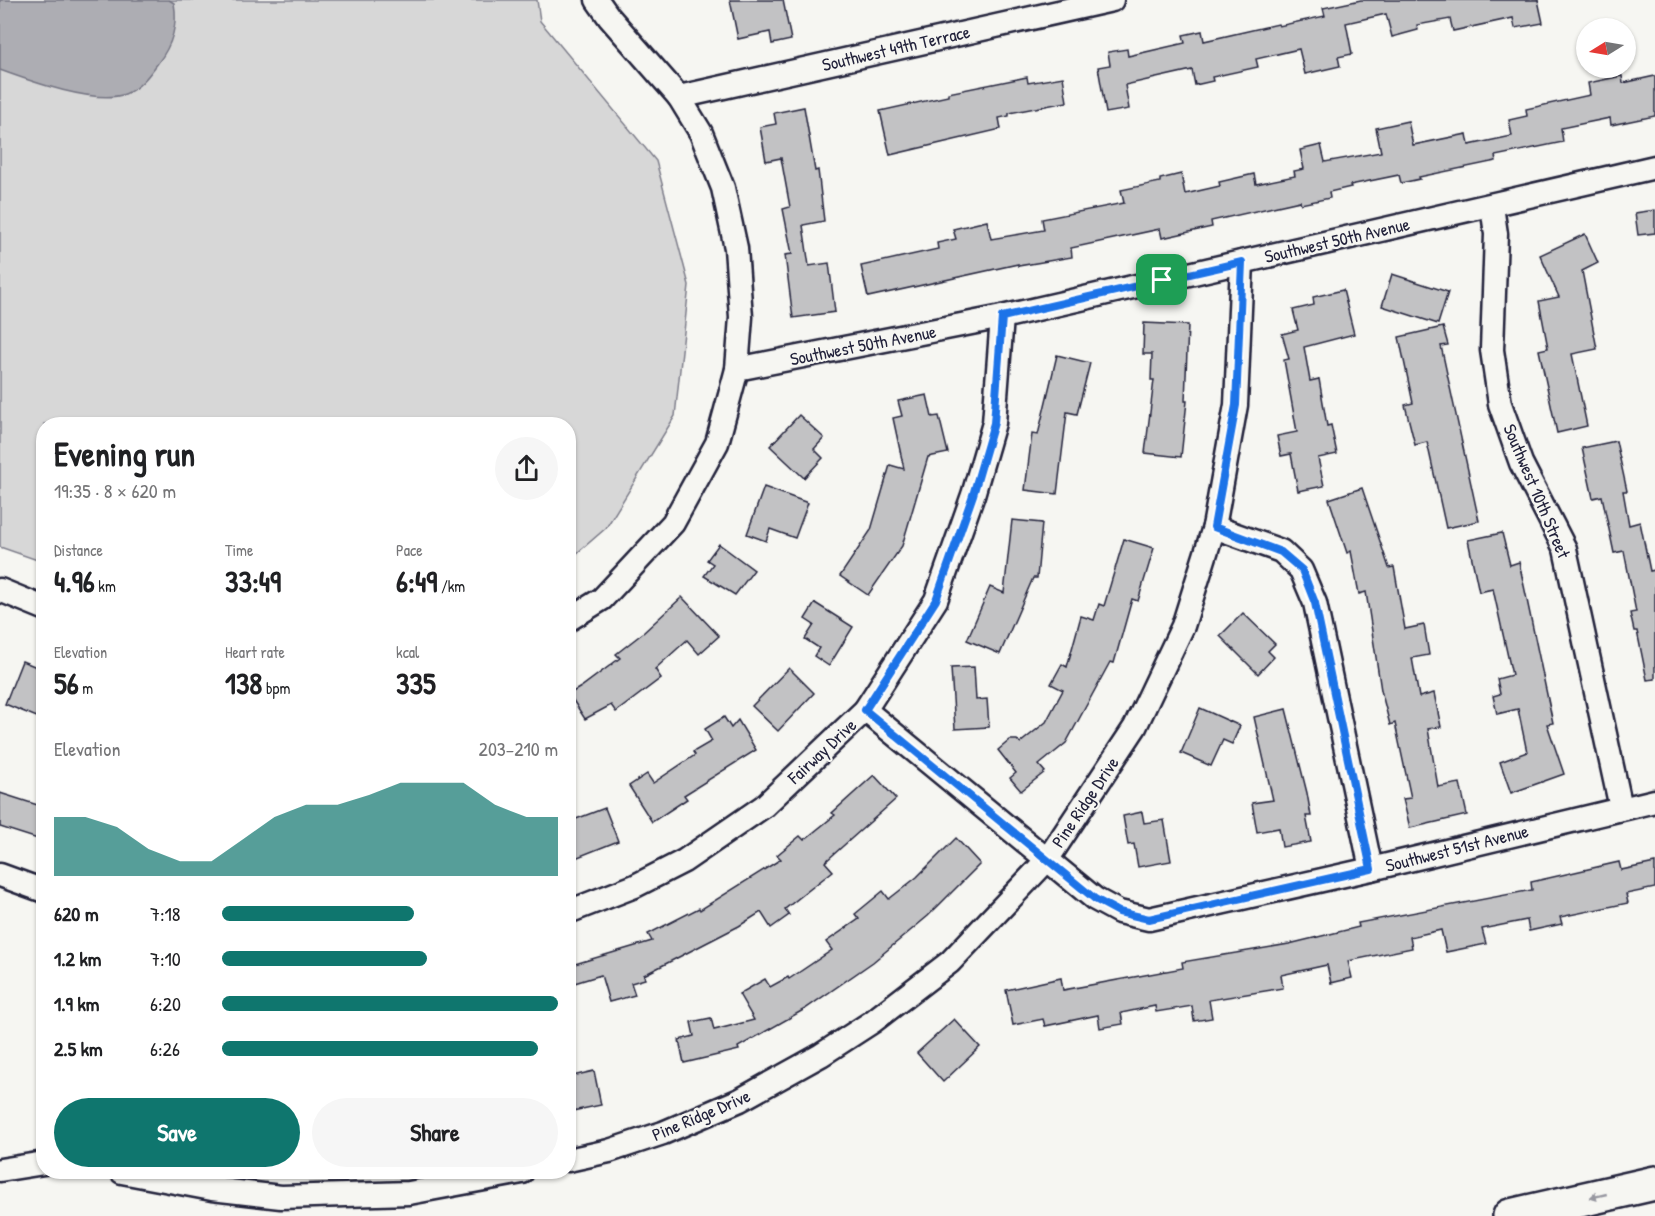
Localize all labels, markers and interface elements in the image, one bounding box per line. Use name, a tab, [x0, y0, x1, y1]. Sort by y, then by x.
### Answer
north arrow	[1576, 18, 1636, 78]
map controls	[1576, 18, 1636, 78]
street label: Southwest 49th Terrace	[820, 19, 972, 77]
street label: Southwest 50th Avenue	[1262, 211, 1412, 269]
pin	[1136, 254, 1187, 305]
icon: arrive	[1145, 263, 1178, 296]
street label: Southwest 50th Avenue	[788, 319, 938, 371]
street label: Southwest 10th Street	[1497, 420, 1577, 563]
text: Evening run	[54, 432, 195, 476]
button: share	[495, 437, 558, 500]
text: 19:35 · 8 × 620 m	[54, 477, 176, 504]
text: Distance	[54, 539, 103, 561]
text: Time	[225, 539, 253, 561]
text: Pace	[396, 539, 423, 561]
text: 4.96	[54, 561, 95, 601]
text: 33:49	[225, 561, 281, 601]
text: 6:49	[396, 561, 437, 601]
text: km	[95, 575, 116, 597]
text: /km	[437, 575, 465, 597]
text: Elevation	[54, 641, 107, 663]
text: Heart rate	[225, 641, 285, 663]
text: kcal	[396, 641, 419, 663]
text: 56	[54, 663, 79, 703]
text: 138	[225, 663, 262, 703]
text: 335	[396, 663, 436, 703]
text: m	[79, 677, 93, 699]
text: bpm	[262, 677, 290, 699]
street label: Fairway Drive	[781, 713, 862, 790]
text: Elevation	[54, 735, 120, 762]
text: 203–210 m	[479, 735, 558, 762]
street label: Pine Ridge Drive	[1045, 752, 1125, 852]
street label: Southwest 51st Avenue	[1383, 818, 1531, 878]
text: 620 m	[54, 900, 99, 927]
text: 7:18	[150, 900, 180, 927]
text: 1.2 km	[54, 945, 101, 972]
text: 7:10	[150, 945, 181, 972]
text: 1.9 km	[54, 990, 99, 1017]
text: 6:20	[150, 990, 181, 1017]
text: 2.5 km	[54, 1035, 103, 1062]
text: 6:26	[150, 1035, 180, 1062]
street label: Pine Ridge Drive	[648, 1083, 754, 1147]
button: Save	[54, 1098, 300, 1167]
button: Share	[312, 1098, 558, 1167]
one-way arrow	[1589, 1191, 1607, 1201]

